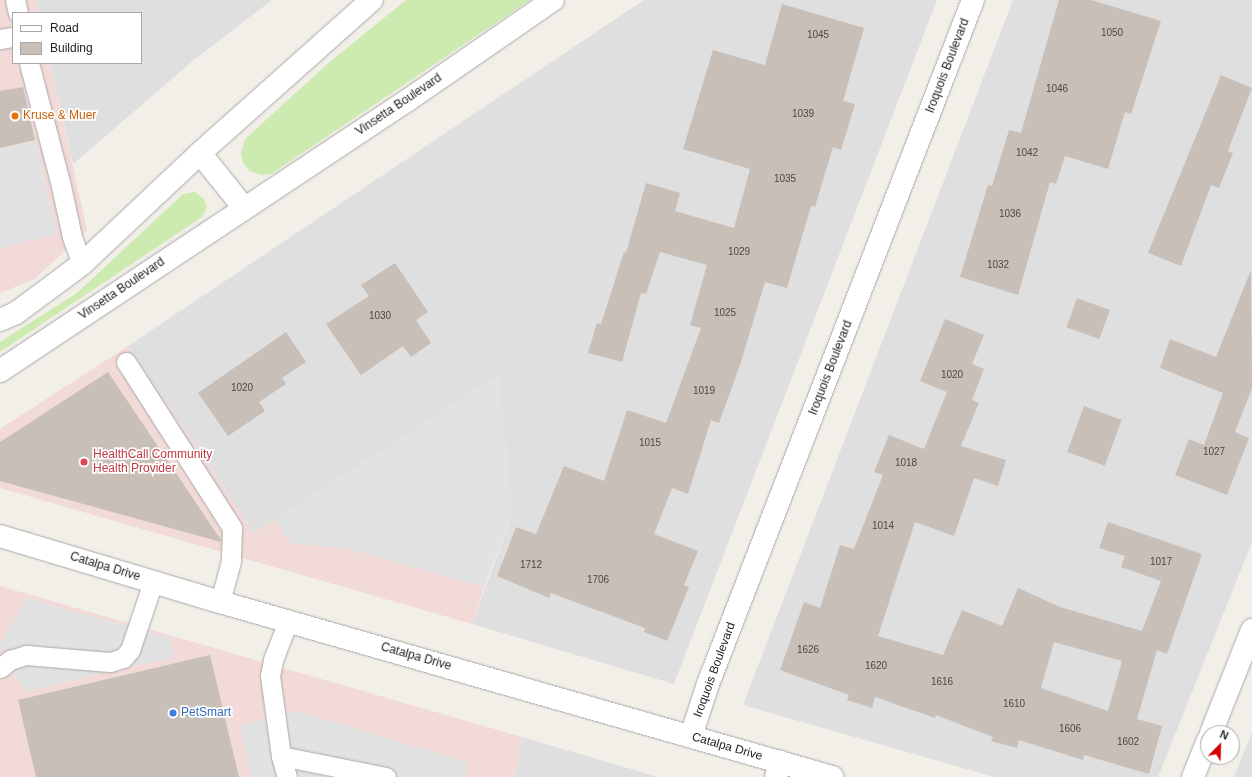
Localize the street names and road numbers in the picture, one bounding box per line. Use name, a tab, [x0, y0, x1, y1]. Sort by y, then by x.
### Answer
street label: Iroquois Boulevard	[923, 17, 973, 115]
street label: Vinsetta Boulevard	[353, 71, 445, 139]
street label: Vinsetta Boulevard	[76, 255, 168, 323]
street label: Iroquois Boulevard	[806, 319, 856, 417]
street label: Catalpa Drive	[68, 549, 142, 585]
street label: Iroquois Boulevard	[691, 621, 739, 719]
street label: Catalpa Drive	[379, 640, 453, 674]
street label: Catalpa Drive	[690, 730, 764, 764]

